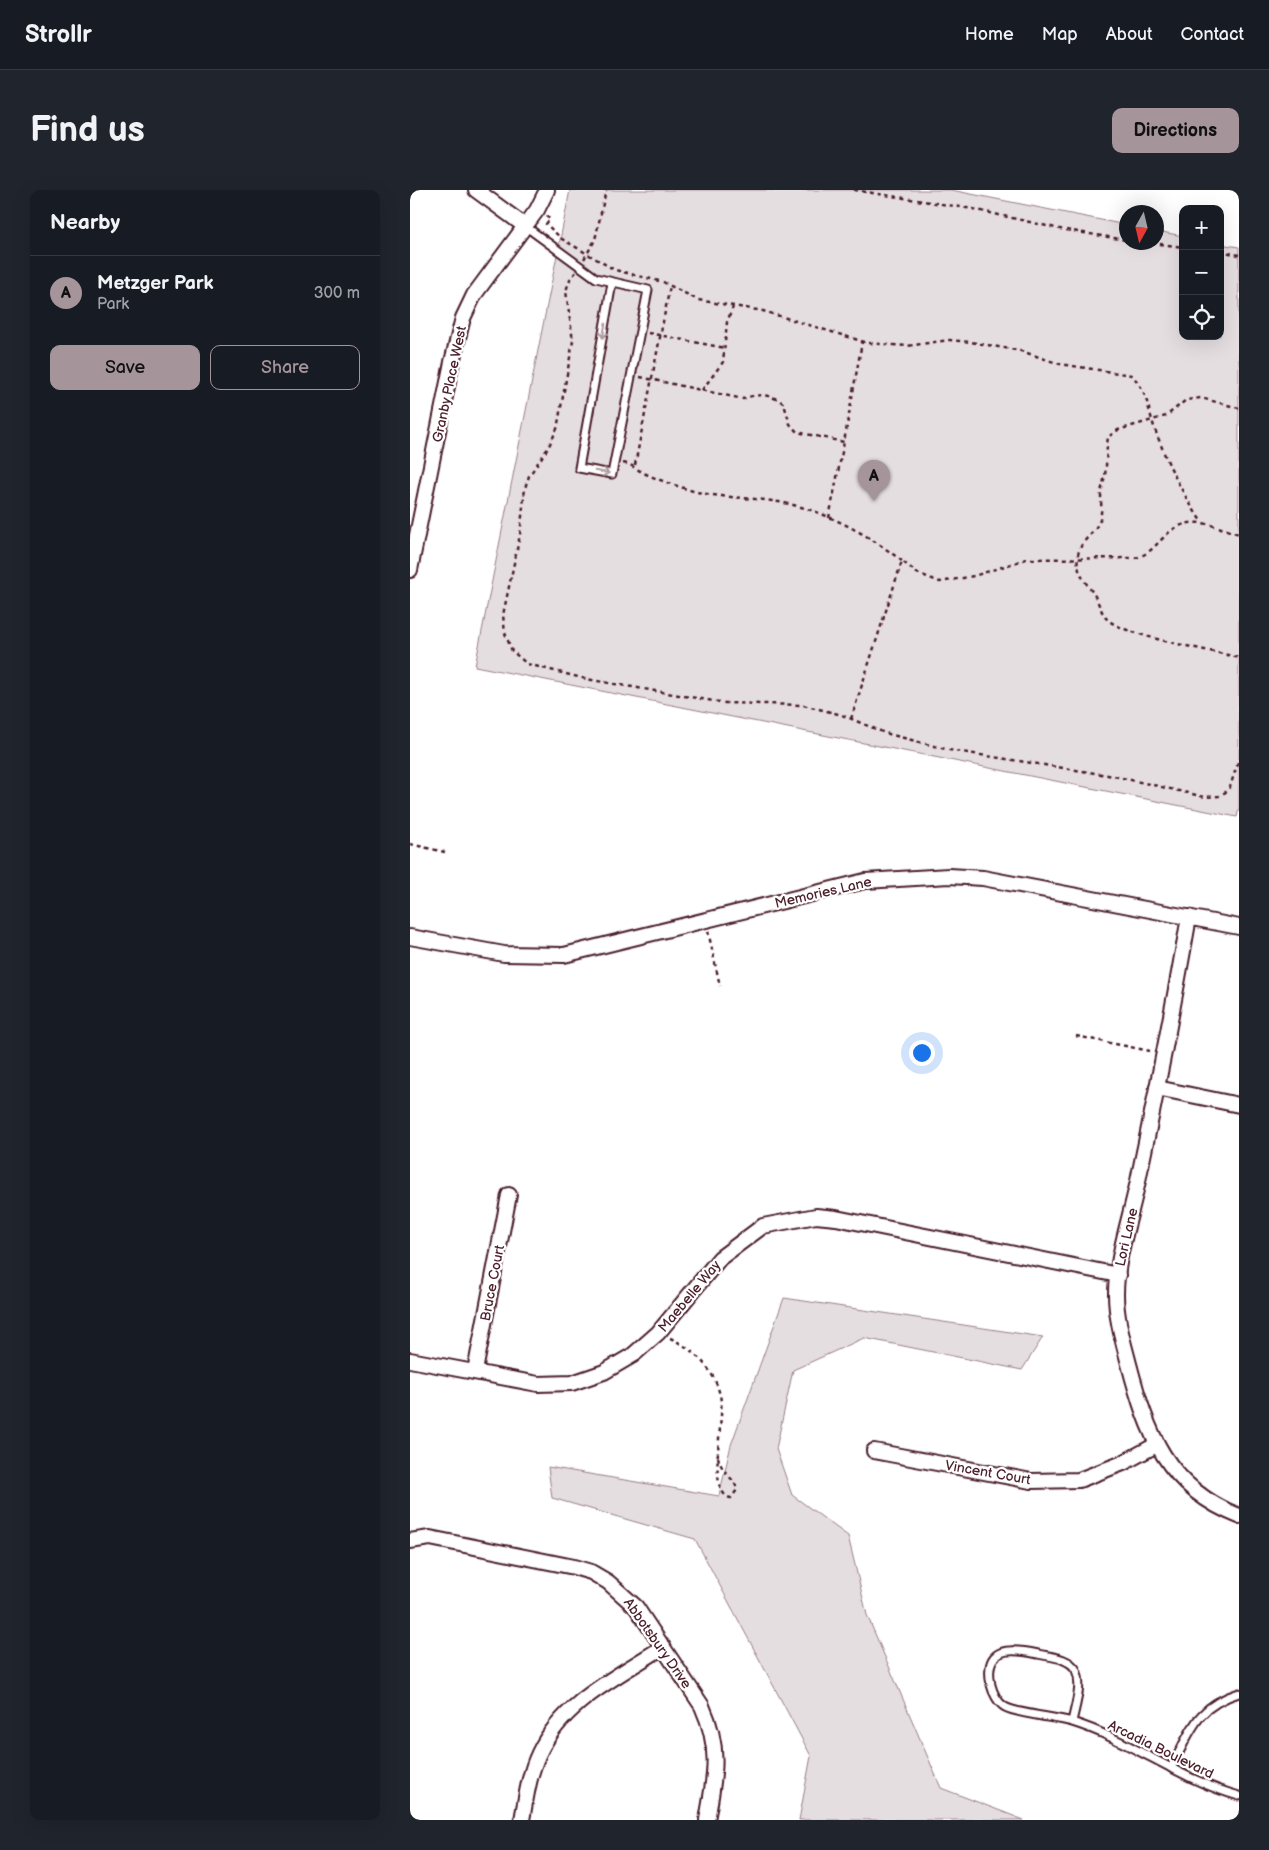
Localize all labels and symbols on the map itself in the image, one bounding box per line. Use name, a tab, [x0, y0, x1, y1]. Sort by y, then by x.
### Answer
north arrow	[1119, 205, 1164, 250]
one-way arrow	[598, 323, 608, 339]
street label: Granby Place West	[429, 324, 470, 444]
pin: A	[858, 460, 890, 501]
one-way arrow	[594, 468, 610, 478]
street label: Memories Lane	[773, 873, 873, 912]
your location	[909, 1040, 935, 1066]
street label: Lori Lane	[1112, 1206, 1141, 1268]
street label: Bruce Court	[477, 1243, 508, 1323]
street label: Maebelle Way	[654, 1256, 725, 1336]
street label: Vincent Court	[944, 1457, 1033, 1489]
street label: Abbotsbury Drive	[620, 1595, 695, 1692]
street label: Arcadia Boulevard	[1105, 1717, 1216, 1782]

